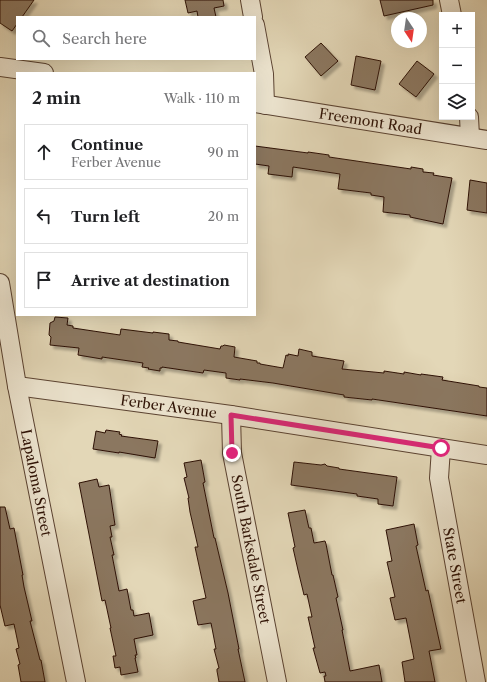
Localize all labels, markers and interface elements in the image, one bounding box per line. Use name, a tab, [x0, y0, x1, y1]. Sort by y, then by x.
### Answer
north arrow	[391, 12, 427, 48]
map controls	[439, 12, 475, 120]
button: +	[439, 12, 475, 48]
search box	[16, 16, 256, 60]
icon: search	[30, 27, 52, 49]
text: Search here	[62, 29, 147, 48]
button: −	[439, 48, 475, 84]
button: layers	[439, 84, 475, 120]
text: 2 min	[32, 88, 81, 108]
text: Walk · 110 m	[164, 90, 240, 106]
street label: Freemont Road	[318, 104, 424, 139]
text: Continue	[71, 135, 143, 154]
icon: ahead	[33, 141, 55, 163]
text: 90 m	[208, 144, 239, 160]
text: Ferber Avenue	[71, 154, 161, 170]
icon: left	[33, 205, 55, 227]
text: Turn left	[71, 207, 140, 226]
text: 20 m	[208, 208, 239, 224]
icon: arrive	[33, 269, 55, 291]
text: Arrive at destination	[71, 271, 230, 290]
street label: Ferber Avenue	[119, 391, 218, 422]
street label: Lapaloma Street	[17, 427, 56, 538]
route start	[432, 439, 450, 457]
route end	[223, 444, 241, 462]
street label: South Barksdale Street	[227, 473, 274, 625]
street label: State Street	[439, 526, 471, 605]

